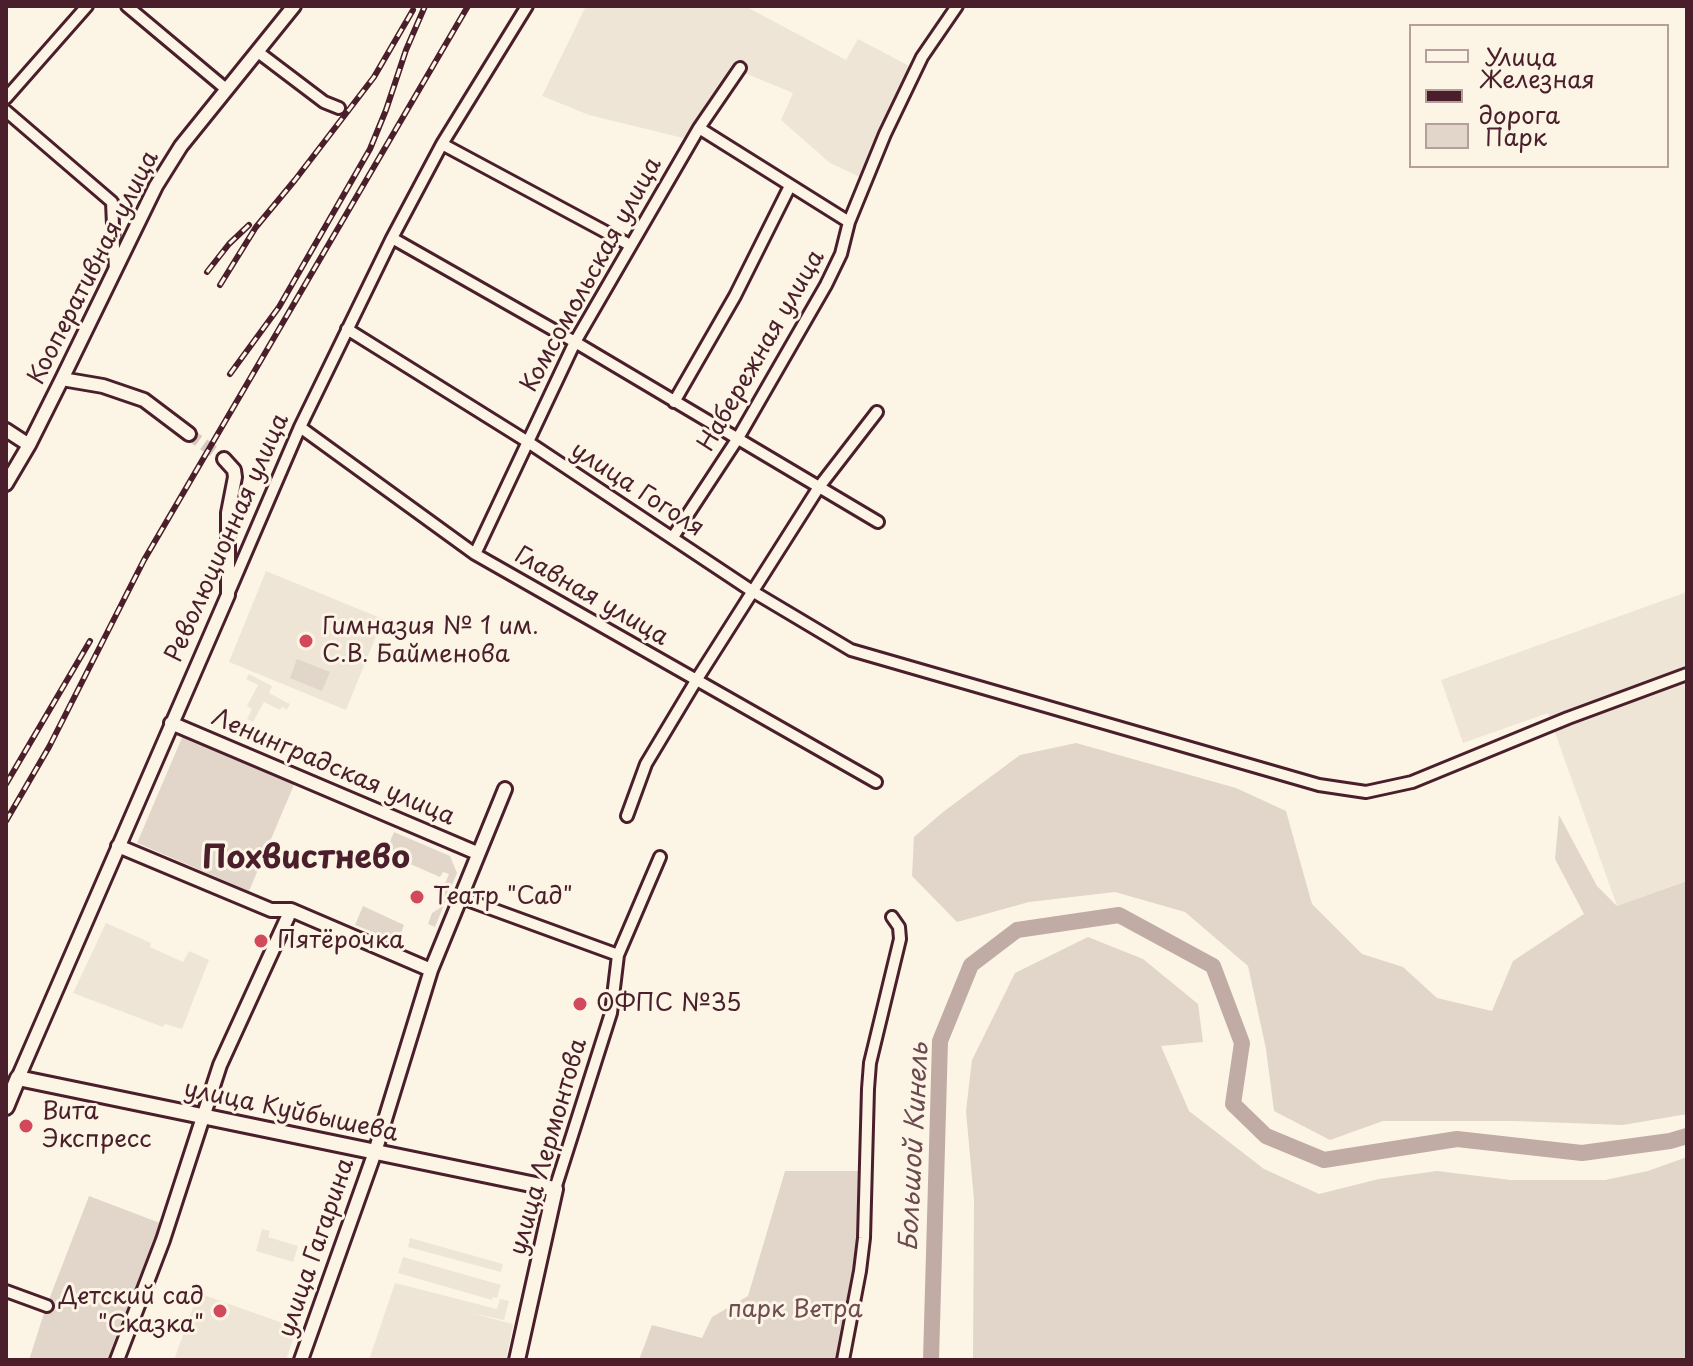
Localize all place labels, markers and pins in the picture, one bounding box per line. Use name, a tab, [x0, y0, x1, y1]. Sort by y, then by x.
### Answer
place label: Гимназия № 1 им. С.В. Байменова	[322, 613, 539, 669]
marker: Гимназия № 1 им. С.В. Байменова	[297, 632, 315, 650]
place label: Театр "Сад"	[433, 883, 573, 911]
marker: Театр "Сад"	[408, 888, 426, 906]
place label: Пятёрочка	[277, 927, 404, 955]
marker: Пятёрочка	[252, 932, 270, 950]
place label: ОФПС №35	[596, 990, 741, 1018]
marker: ОФПС №35	[571, 995, 589, 1013]
place label: Вита Экспресс	[42, 1098, 152, 1154]
marker: Вита Экспресс	[17, 1117, 35, 1135]
place label: Детский сад "Сказка"	[59, 1283, 204, 1339]
marker: Детский сад "Сказка"	[211, 1302, 229, 1320]

